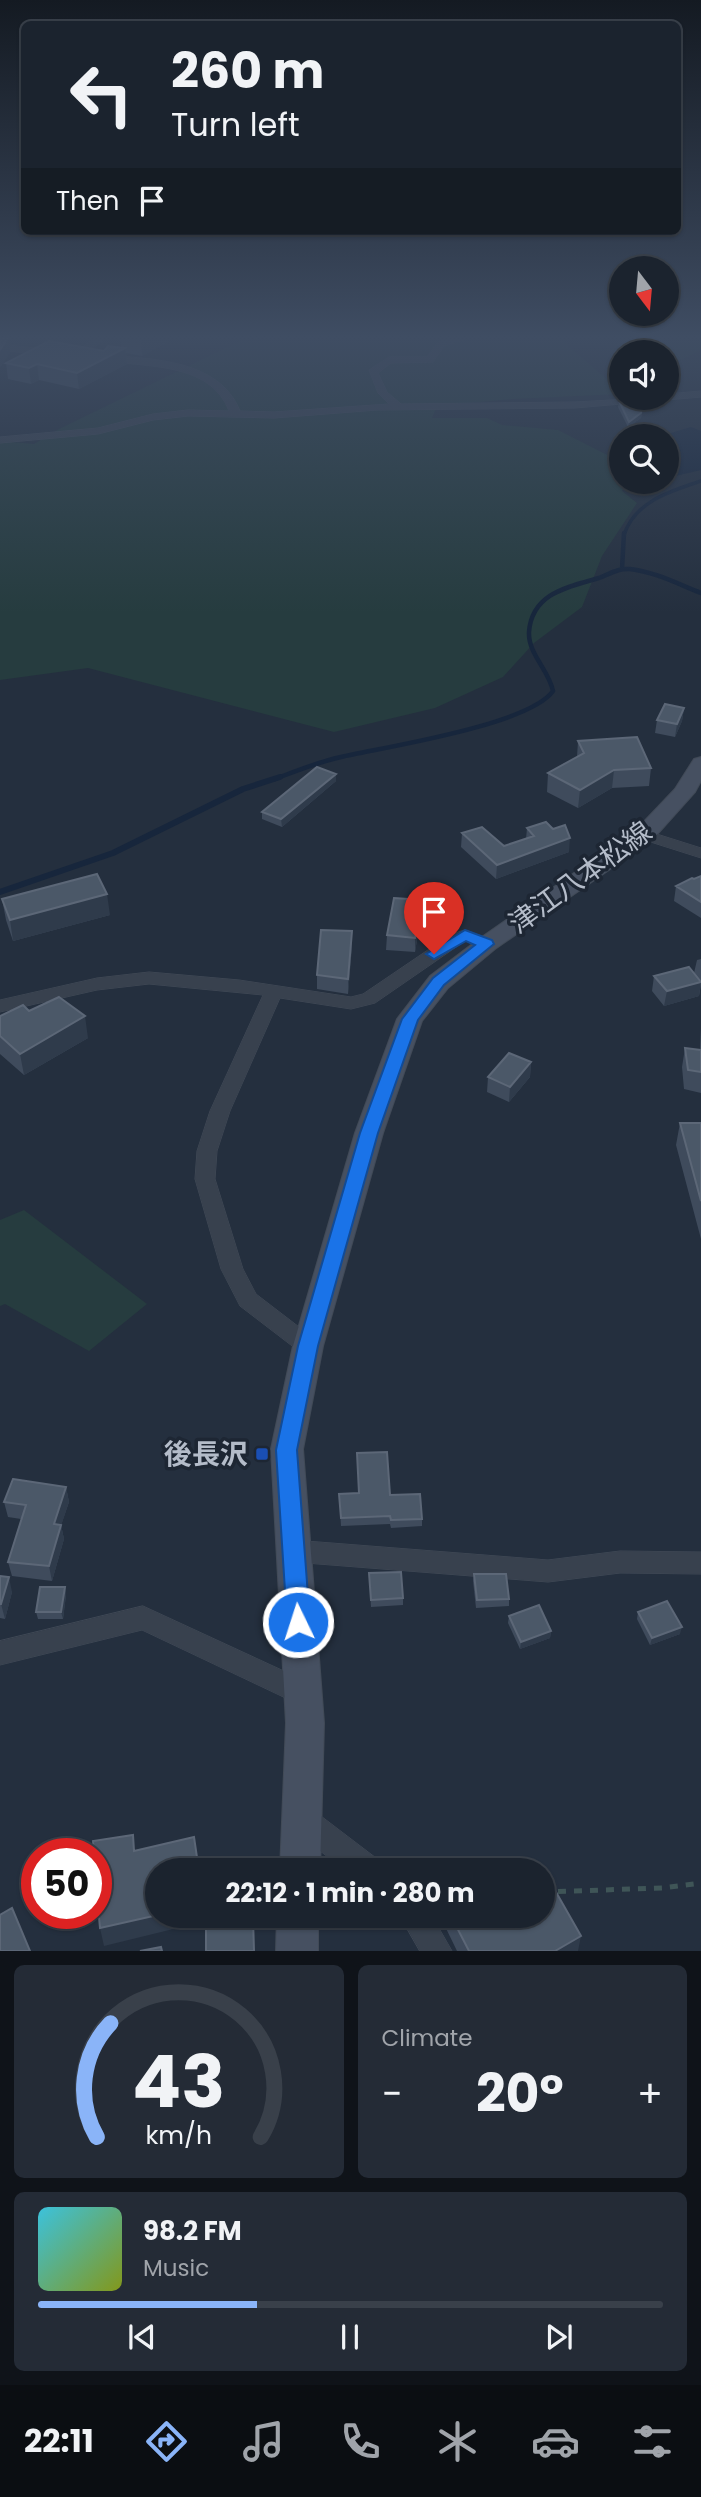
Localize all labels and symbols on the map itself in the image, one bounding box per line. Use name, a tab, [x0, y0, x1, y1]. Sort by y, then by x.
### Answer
north arrow	[609, 256, 679, 326]
street label: 津江八本松線	[501, 812, 660, 943]
pin	[404, 882, 464, 954]
place label: 後長沢	[164, 1435, 248, 1474]
marker: 後長沢	[254, 1446, 270, 1462]
position arrow	[261, 1585, 335, 1659]
speed limit sign: 50	[21, 1838, 112, 1929]

